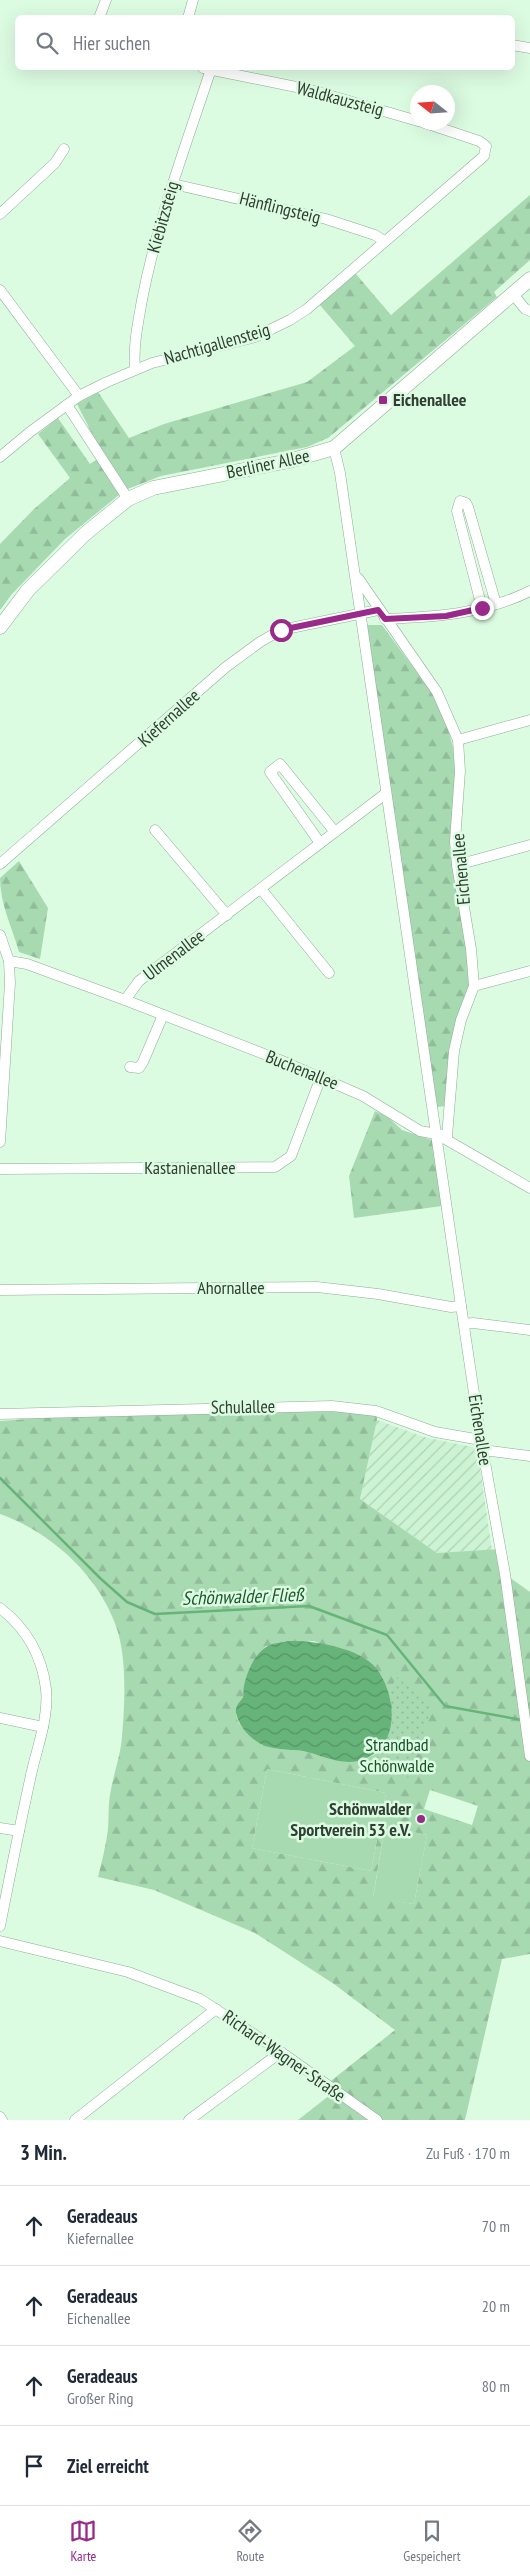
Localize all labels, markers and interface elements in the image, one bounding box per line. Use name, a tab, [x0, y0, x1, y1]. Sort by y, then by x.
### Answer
search box	[15, 15, 515, 70]
icon: search	[33, 29, 61, 57]
text: Hier suchen	[73, 31, 150, 55]
street label: Waldkauzsteig	[294, 76, 386, 121]
north arrow	[410, 85, 455, 130]
street label: Kiebitzsteig	[141, 178, 184, 255]
street label: Hänflingsteig	[237, 186, 323, 229]
street label: Nachtigallensteig	[161, 317, 272, 370]
place label: Eichenallee	[393, 388, 467, 411]
marker: Eichenallee	[377, 394, 389, 406]
street label: Berliner Allee	[224, 444, 311, 484]
route end	[471, 597, 494, 620]
route start	[270, 619, 293, 642]
street label: Kiefernallee	[133, 684, 204, 751]
street label: Eichenallee	[446, 832, 475, 906]
street label: Ulmenallee	[138, 924, 209, 985]
street label: Buchenallee	[263, 1045, 342, 1094]
street label: Kastanienallee	[144, 1156, 236, 1179]
street label: Ahornallee	[197, 1276, 265, 1299]
street label: Eichenallee	[464, 1393, 497, 1467]
street label: Schulallee	[211, 1394, 275, 1419]
water label: Schönwalder Fließ	[182, 1582, 306, 1610]
park label: Strandbad Schönwalde	[360, 1733, 434, 1777]
place label: Schönwalder Sportverein 53 e.V.	[290, 1797, 412, 1841]
marker: Schönwalder Sportverein 53 e.V.	[415, 1813, 427, 1825]
street label: Richard-Wagner-Straße	[218, 2005, 350, 2107]
text: 3 Min.	[20, 2139, 67, 2166]
text: Zu Fuß · 170 m	[426, 2143, 510, 2163]
text: Geradeaus	[67, 2204, 138, 2228]
icon: ahead	[20, 2212, 48, 2240]
text: 70 m	[482, 2216, 510, 2236]
text: Kiefernallee	[67, 2228, 134, 2248]
text: Geradeaus	[67, 2284, 138, 2308]
icon: ahead	[20, 2292, 48, 2320]
text: 20 m	[482, 2296, 510, 2316]
text: Eichenallee	[67, 2308, 131, 2328]
text: Geradeaus	[67, 2364, 138, 2388]
icon: ahead	[20, 2372, 48, 2400]
text: 80 m	[482, 2376, 510, 2396]
text: Großer Ring	[67, 2388, 133, 2408]
icon: arrive	[20, 2452, 48, 2480]
text: Ziel erreicht	[67, 2454, 149, 2478]
tab: Karte	[69, 2517, 97, 2565]
tab: Route	[236, 2517, 264, 2565]
tab: Gespeichert	[403, 2517, 461, 2565]

